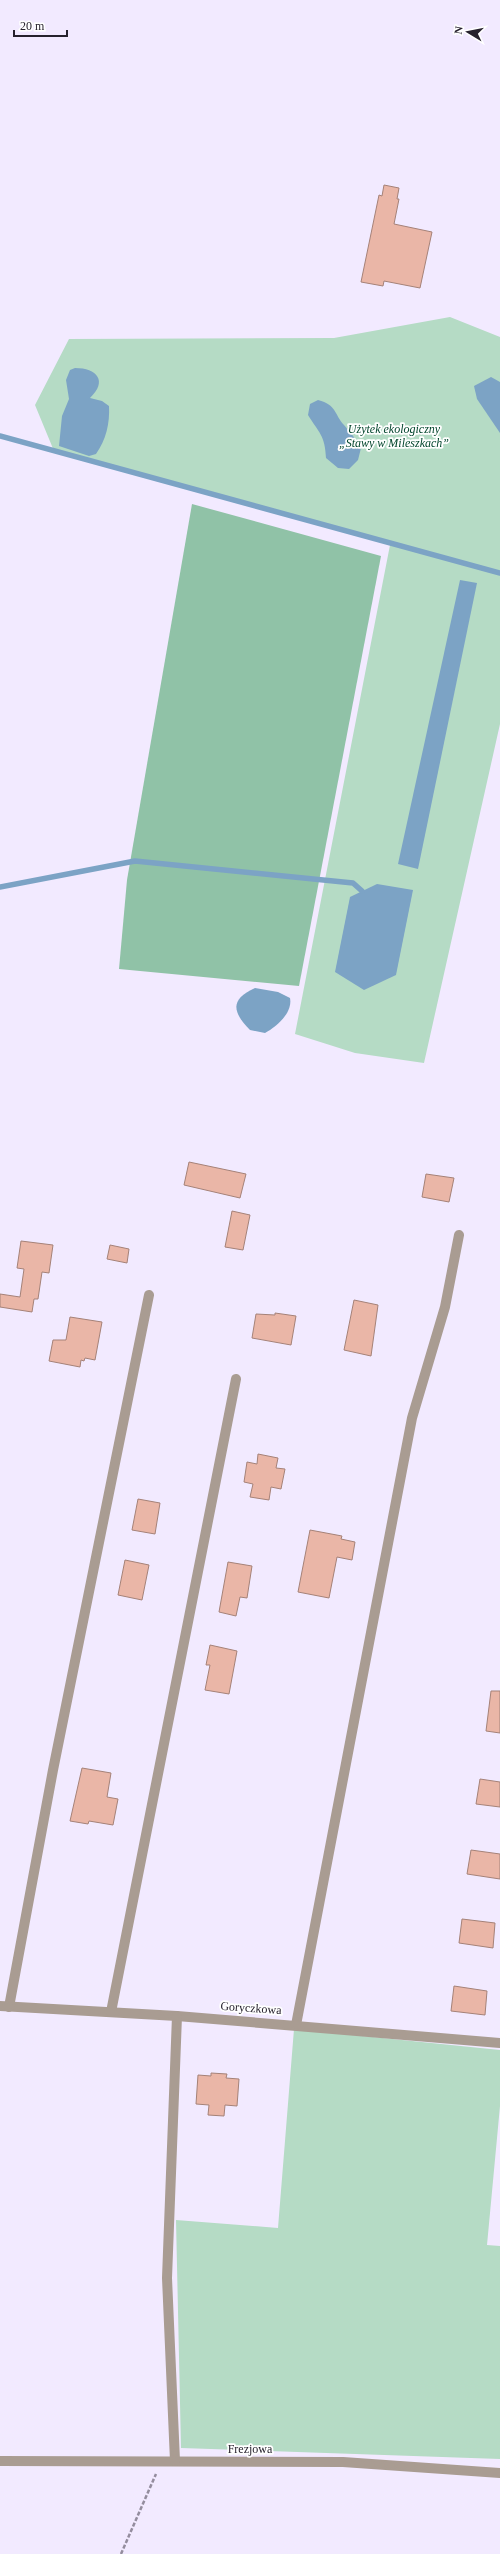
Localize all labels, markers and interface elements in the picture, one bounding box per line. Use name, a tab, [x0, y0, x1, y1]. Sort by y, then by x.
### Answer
scale bar	[14, 12, 67, 38]
north arrow	[448, 12, 488, 52]
text: 20 m	[20, 19, 45, 33]
text: N	[452, 25, 465, 35]
park label: Użytek ekologiczny „Stawy w Mileszkach”	[339, 422, 449, 450]
street label: Goryczkowa	[220, 1999, 283, 2017]
street label: Frezjowa	[228, 2442, 273, 2456]

